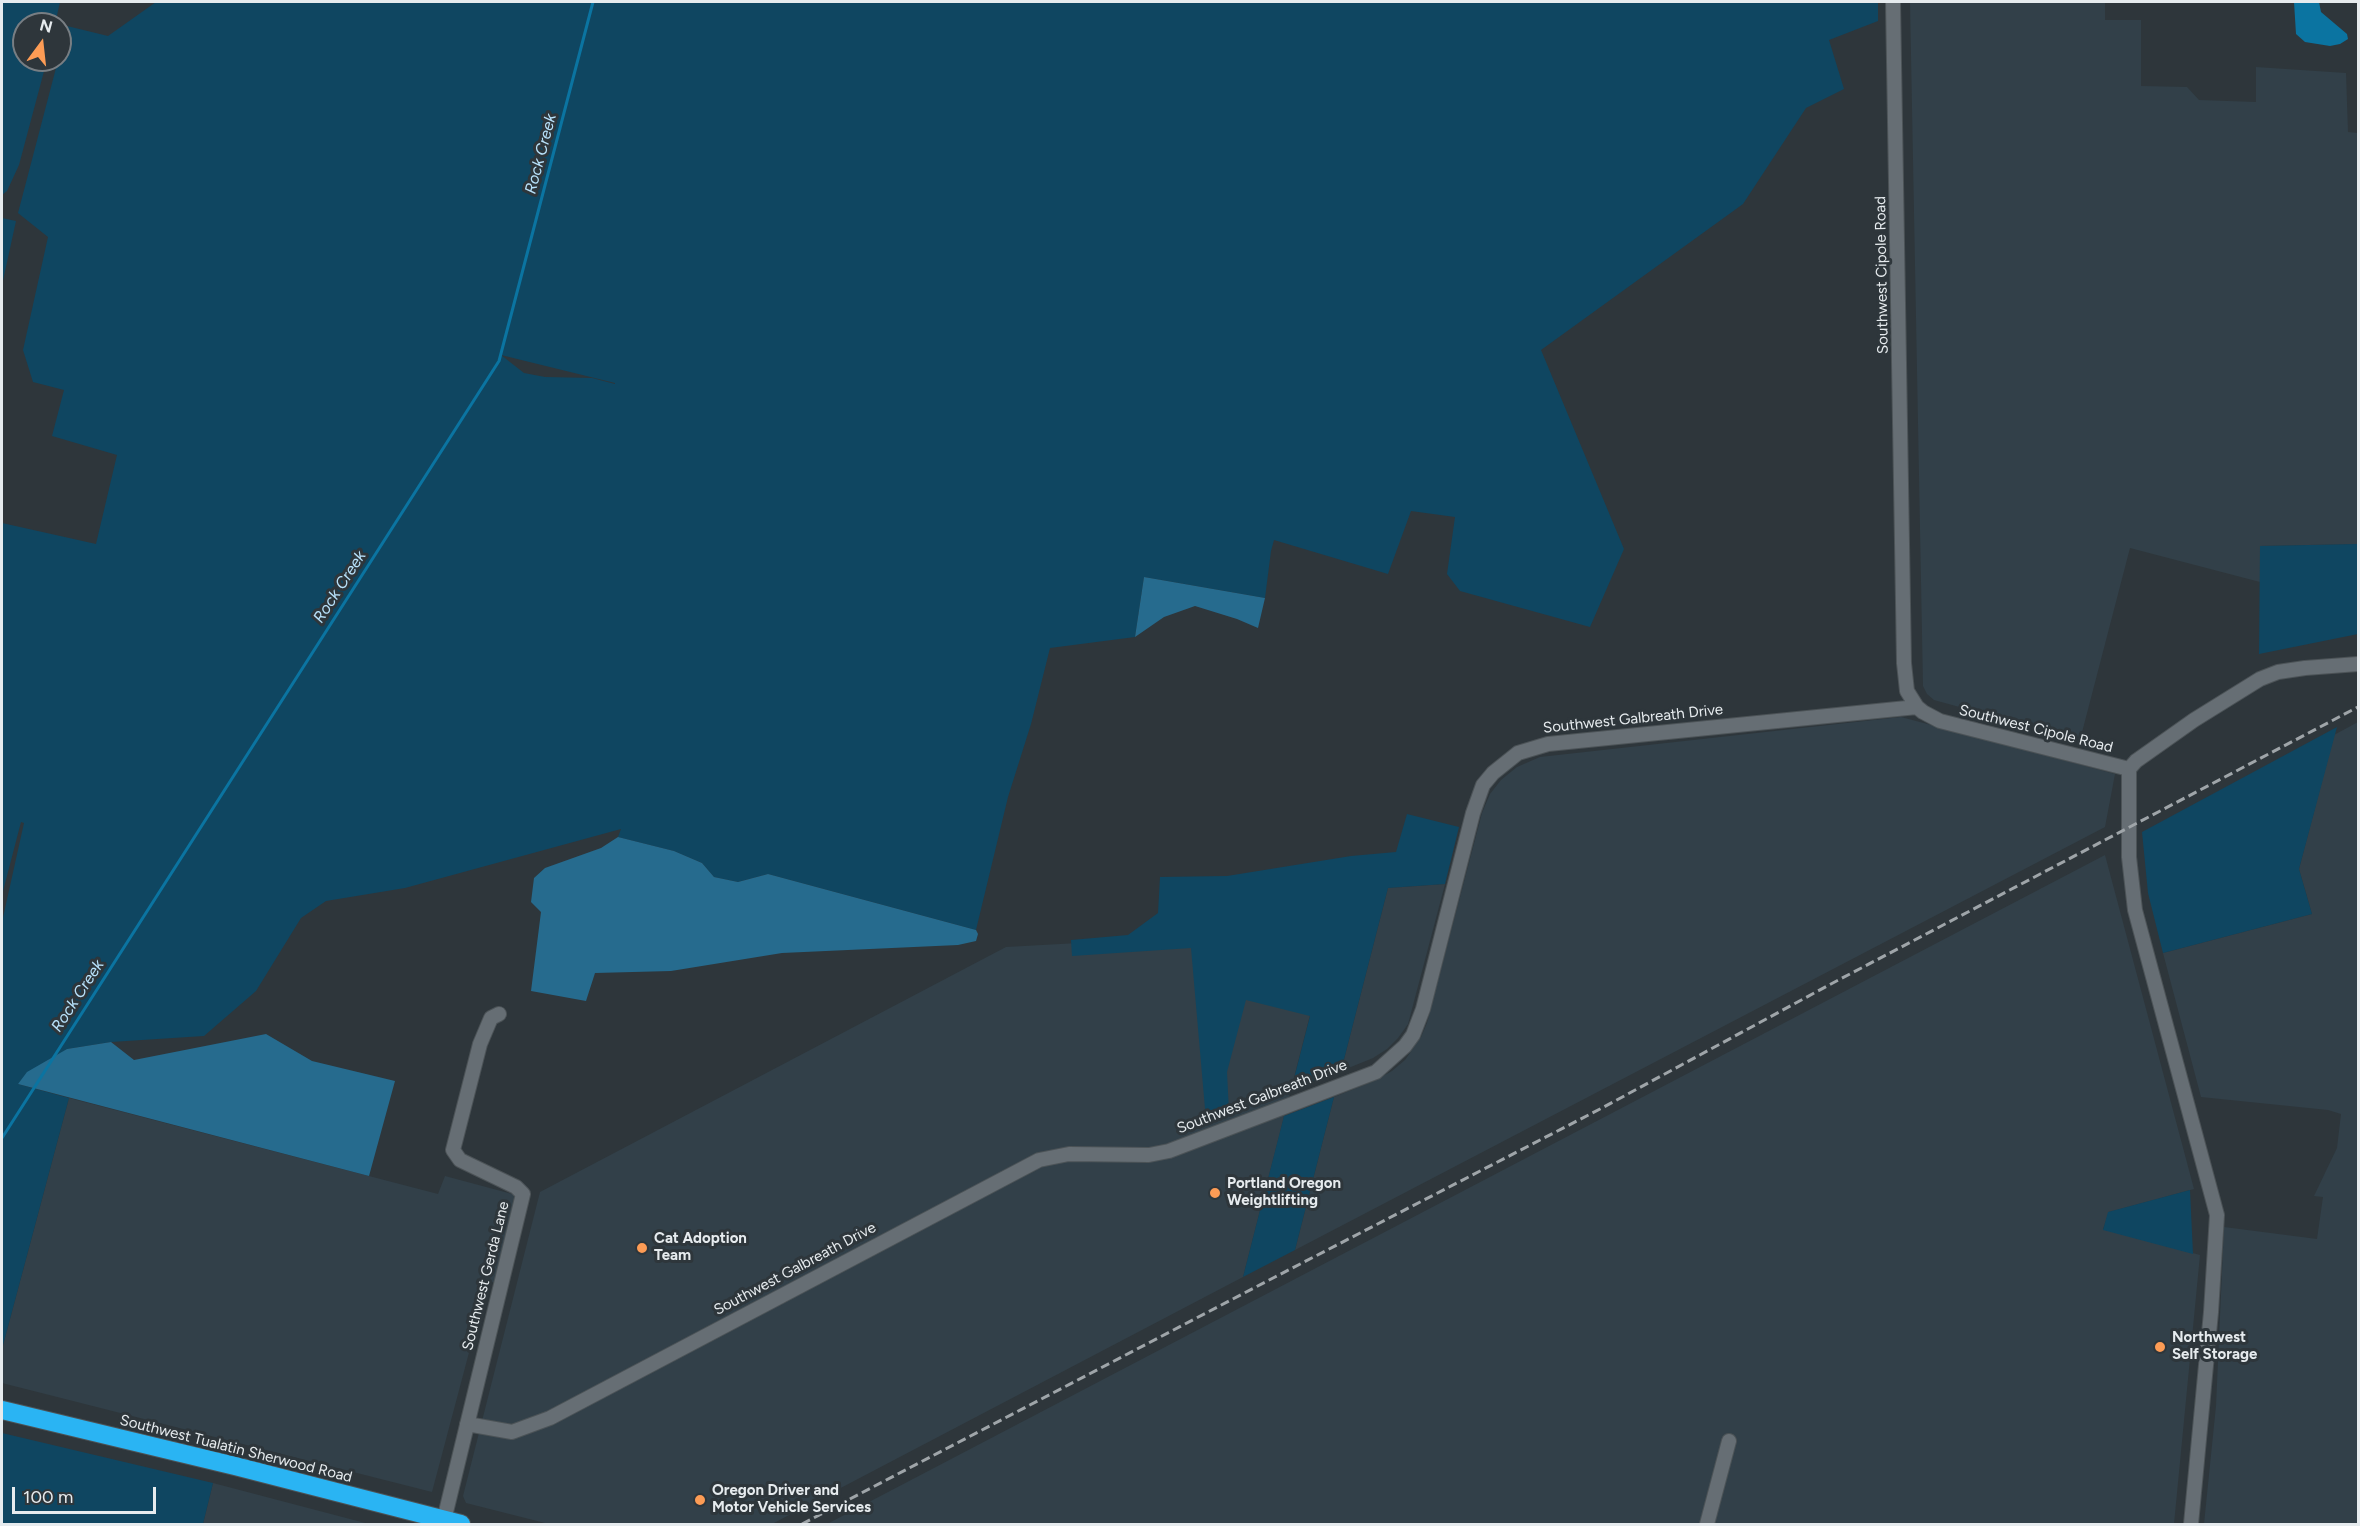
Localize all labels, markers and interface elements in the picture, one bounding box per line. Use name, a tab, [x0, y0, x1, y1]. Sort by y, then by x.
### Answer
north arrow	[12, 12, 72, 72]
text: N	[38, 15, 55, 37]
water label: Rock Creek	[521, 112, 561, 196]
street label: Southwest Cipole Road	[1872, 196, 1892, 354]
water label: Rock Creek	[310, 547, 370, 627]
street label: Southwest Galbreath Drive	[1542, 701, 1724, 737]
street label: Southwest Cipole Road	[1957, 701, 2115, 757]
water label: Rock Creek	[48, 956, 108, 1036]
street label: Southwest Galbreath Drive	[1174, 1056, 1350, 1138]
place label: Portland Oregon Weightlifting	[1227, 1175, 1341, 1210]
marker: Portland Oregon Weightlifting	[1208, 1186, 1222, 1200]
street label: Southwest Gerda Lane	[459, 1200, 513, 1352]
street label: Southwest Galbreath Drive	[711, 1219, 879, 1319]
place label: Cat Adoption Team	[654, 1230, 747, 1265]
marker: Cat Adoption Team	[635, 1241, 649, 1255]
place label: Northwest Self Storage	[2172, 1329, 2257, 1364]
marker: Northwest Self Storage	[2153, 1340, 2167, 1354]
street label: Southwest Tualatin Sherwood Road	[118, 1411, 354, 1487]
scale bar	[15, 1475, 159, 1513]
place label: Oregon Driver and Motor Vehicle Services	[712, 1482, 871, 1517]
text: 100 m	[23, 1486, 73, 1508]
marker: Oregon Driver and Motor Vehicle Services	[693, 1493, 707, 1507]

